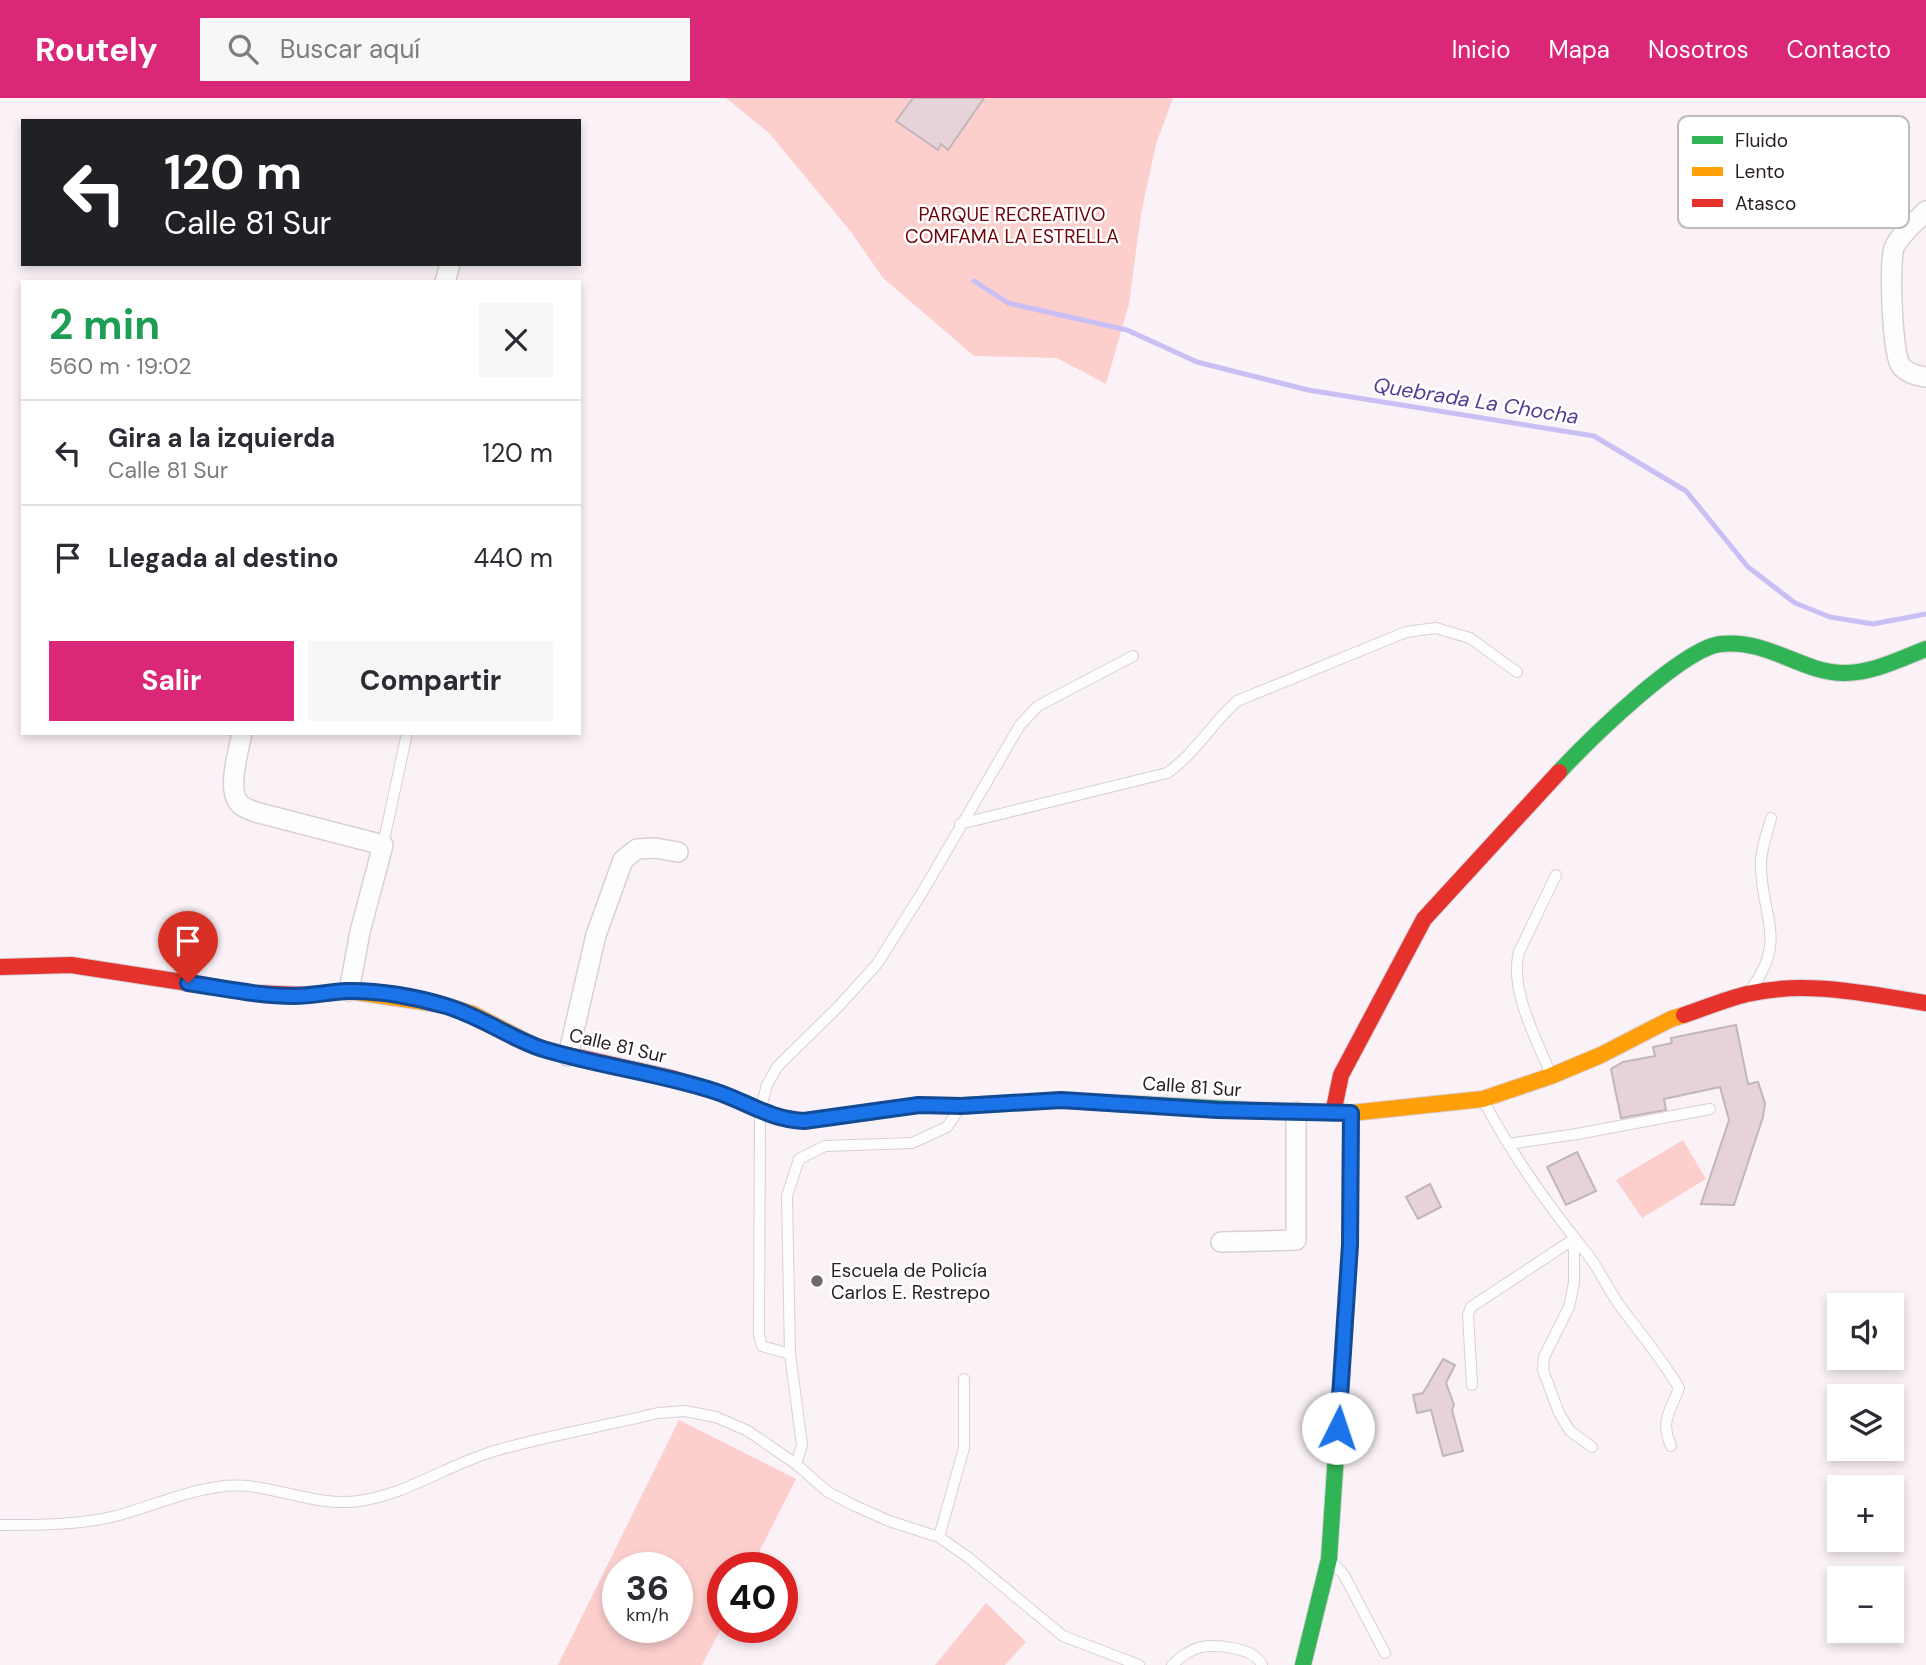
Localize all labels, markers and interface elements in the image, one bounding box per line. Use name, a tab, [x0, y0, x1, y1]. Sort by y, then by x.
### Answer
search box	[200, 18, 690, 81]
text: Routely	[35, 28, 158, 71]
icon: search	[224, 30, 262, 68]
text: Buscar aquí	[280, 32, 420, 66]
text: Inicio	[1452, 34, 1511, 65]
text: Mapa	[1549, 34, 1610, 65]
text: Nosotros	[1648, 34, 1749, 65]
text: Contacto	[1787, 34, 1891, 65]
legend	[1678, 116, 1909, 228]
text: Fluido	[1735, 128, 1788, 153]
text: 120 m	[164, 140, 302, 204]
icon: left	[49, 147, 140, 238]
text: Lento	[1735, 159, 1785, 184]
text: Atasco	[1735, 191, 1796, 216]
text: Calle 81 Sur	[164, 202, 331, 244]
park label: PARQUE RECREATIVO COMFAMA LA ESTRELLA	[905, 202, 1119, 249]
text: 2 min	[49, 297, 160, 352]
button: close	[479, 303, 553, 377]
text: 560 m · 19:02	[49, 351, 192, 381]
water label: Quebrada La Chocha	[1371, 371, 1581, 431]
text: Gira a la izquierda	[108, 421, 335, 455]
icon: left	[49, 434, 87, 472]
text: 120 m	[482, 436, 553, 470]
text: Calle 81 Sur	[108, 455, 228, 485]
icon: arrive	[49, 539, 87, 577]
text: Llegada al destino	[108, 541, 339, 575]
text: 440 m	[474, 541, 553, 575]
button: Salir	[49, 641, 294, 721]
button: Compartir	[308, 641, 553, 721]
pin	[158, 911, 218, 983]
icon: arrive	[169, 922, 207, 960]
street label: Calle 81 Sur	[567, 1022, 669, 1069]
street label: Calle 81 Sur	[1142, 1071, 1242, 1102]
place label: Escuela de Policía Carlos E. Restrepo	[831, 1258, 990, 1305]
marker: Escuela de Policía Carlos E. Restrepo	[809, 1273, 825, 1289]
map controls	[1827, 1293, 1904, 1643]
button: sound	[1827, 1293, 1904, 1370]
button: layers	[1827, 1384, 1904, 1461]
position arrow	[1301, 1391, 1375, 1465]
button: +	[1827, 1475, 1904, 1552]
speed limit sign: 40	[707, 1552, 798, 1643]
text: 36	[626, 1565, 669, 1611]
button: −	[1827, 1566, 1904, 1643]
text: km/h	[626, 1603, 669, 1627]

